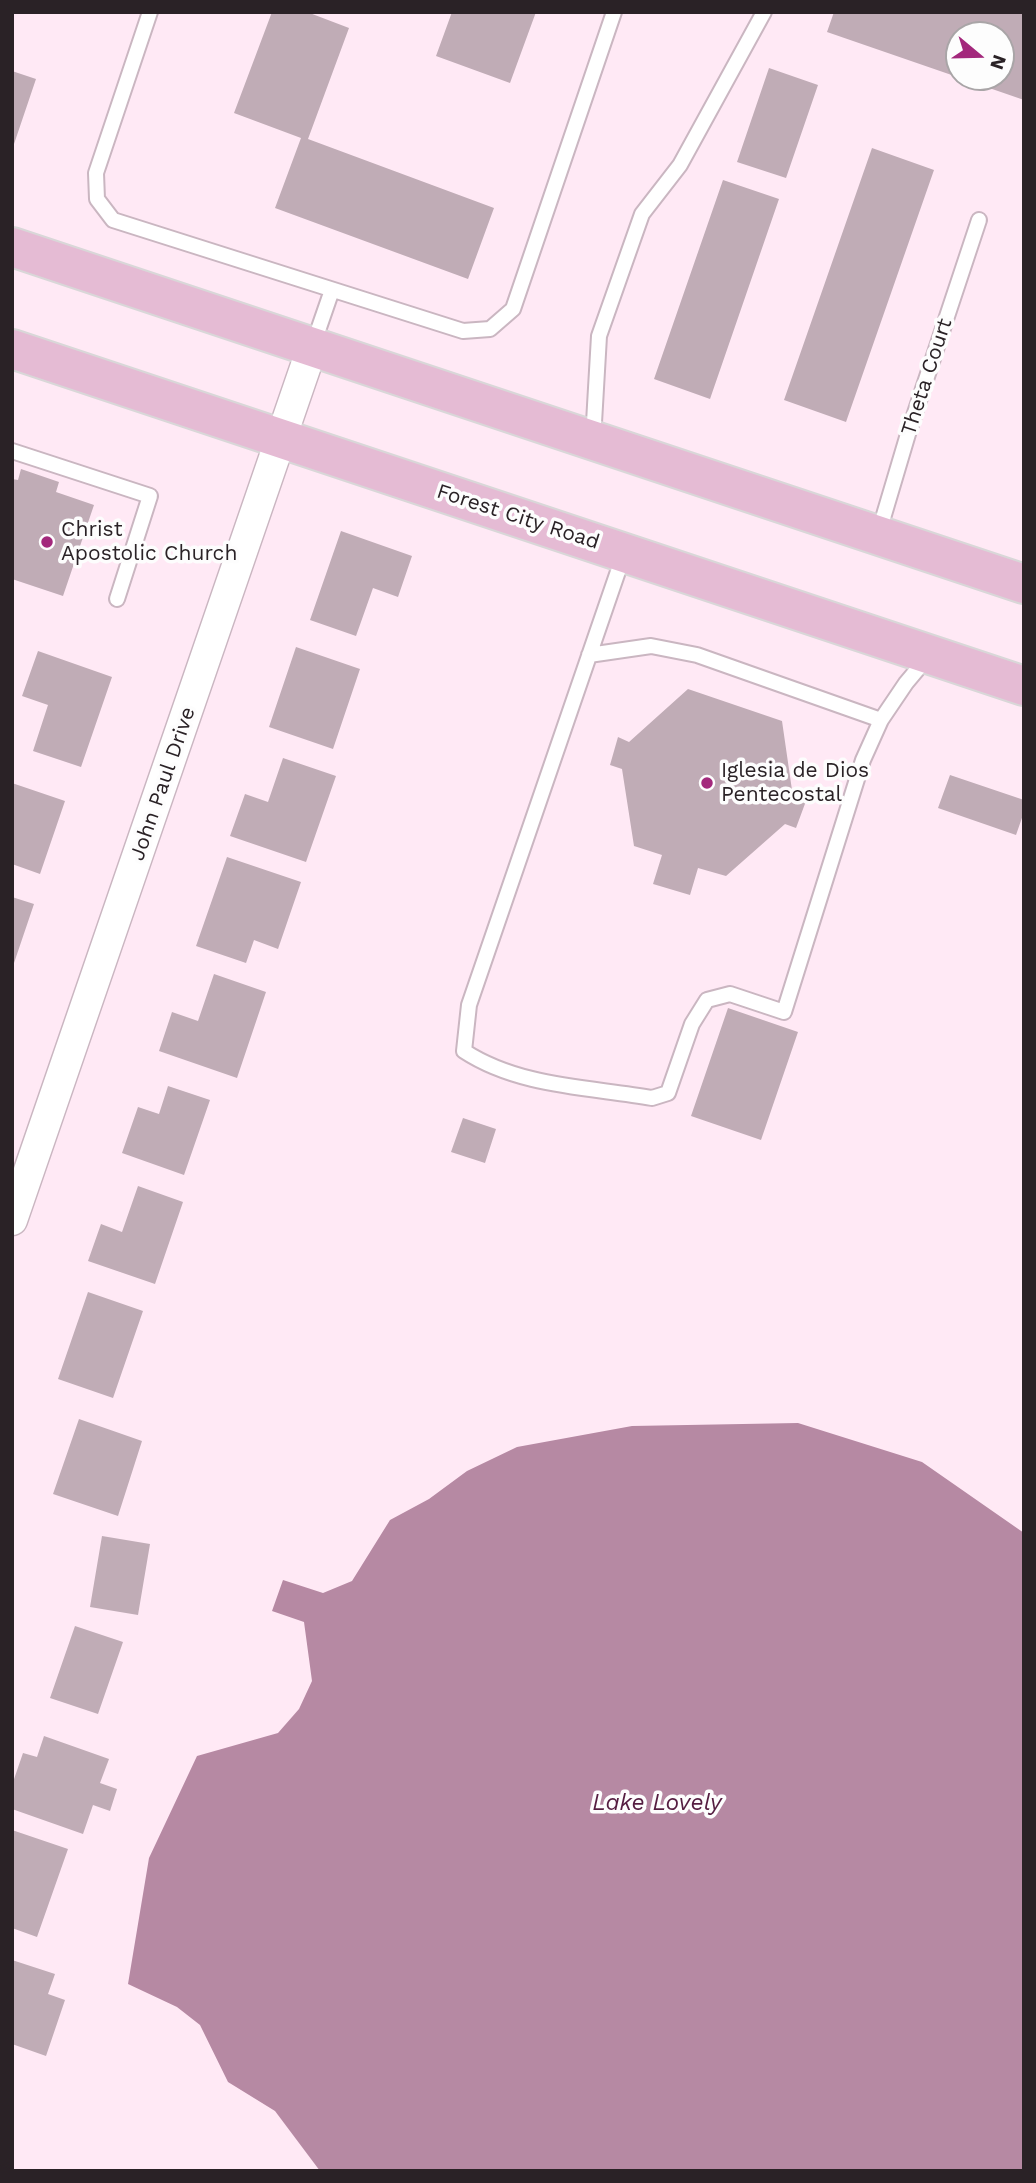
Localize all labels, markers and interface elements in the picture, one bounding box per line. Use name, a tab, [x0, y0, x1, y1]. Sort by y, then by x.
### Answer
north arrow	[945, 21, 1015, 91]
text: N	[985, 52, 1012, 73]
street label: Theta Court	[896, 315, 958, 439]
street label: Forest City Road	[433, 479, 603, 555]
place label: Christ Apostolic Church	[61, 517, 237, 567]
marker: Christ Apostolic Church	[39, 534, 55, 550]
street label: John Paul Drive	[125, 704, 201, 864]
place label: Iglesia de Dios Pentecostal	[721, 758, 869, 808]
marker: Iglesia de Dios Pentecostal	[699, 775, 715, 791]
water label: Lake Lovely	[592, 1789, 722, 1817]

